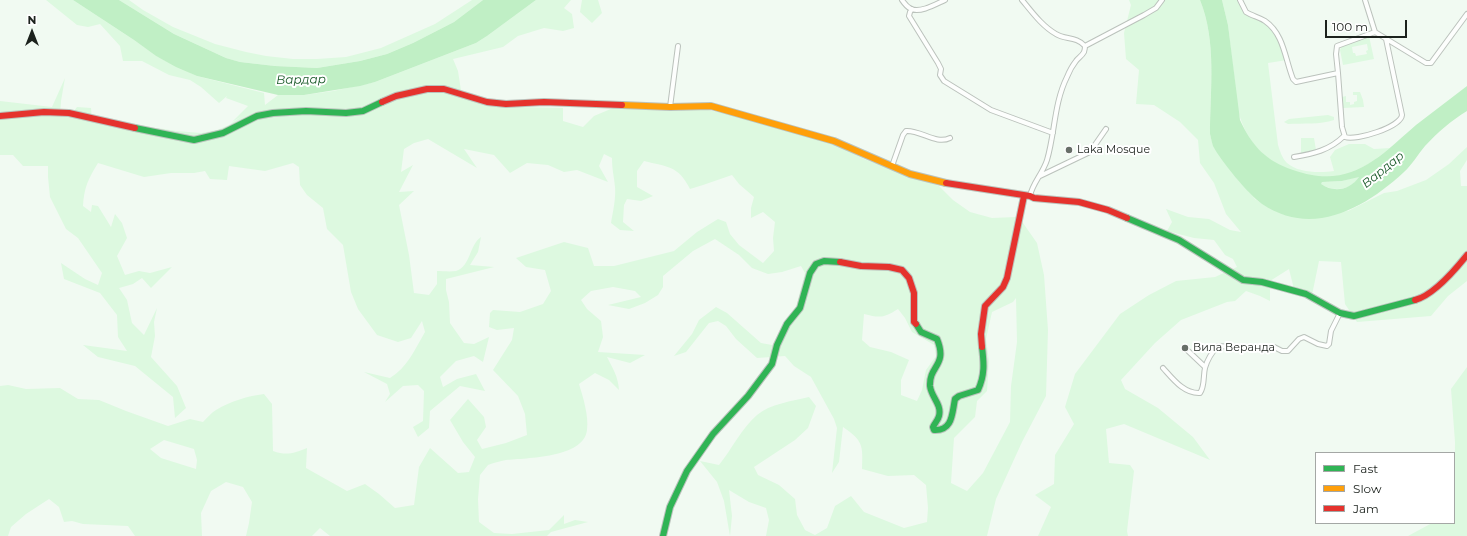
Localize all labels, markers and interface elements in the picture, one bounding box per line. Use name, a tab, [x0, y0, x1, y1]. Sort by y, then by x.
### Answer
north arrow	[12, 12, 52, 52]
scale bar	[1327, 12, 1409, 38]
text: N	[28, 13, 36, 27]
text: 100 m	[1332, 19, 1368, 34]
water label: Вардар	[276, 72, 326, 88]
place label: Laka Mosque	[1077, 143, 1150, 157]
marker: Laka Mosque	[1064, 145, 1074, 155]
water label: Вардар	[1359, 149, 1407, 191]
place label: Вила Веранда	[1193, 341, 1275, 355]
marker: Вила Веранда	[1180, 343, 1190, 353]
legend	[1315, 452, 1455, 524]
text: Fast	[1353, 461, 1378, 476]
text: Slow	[1353, 481, 1382, 496]
text: Jam	[1353, 501, 1379, 516]

